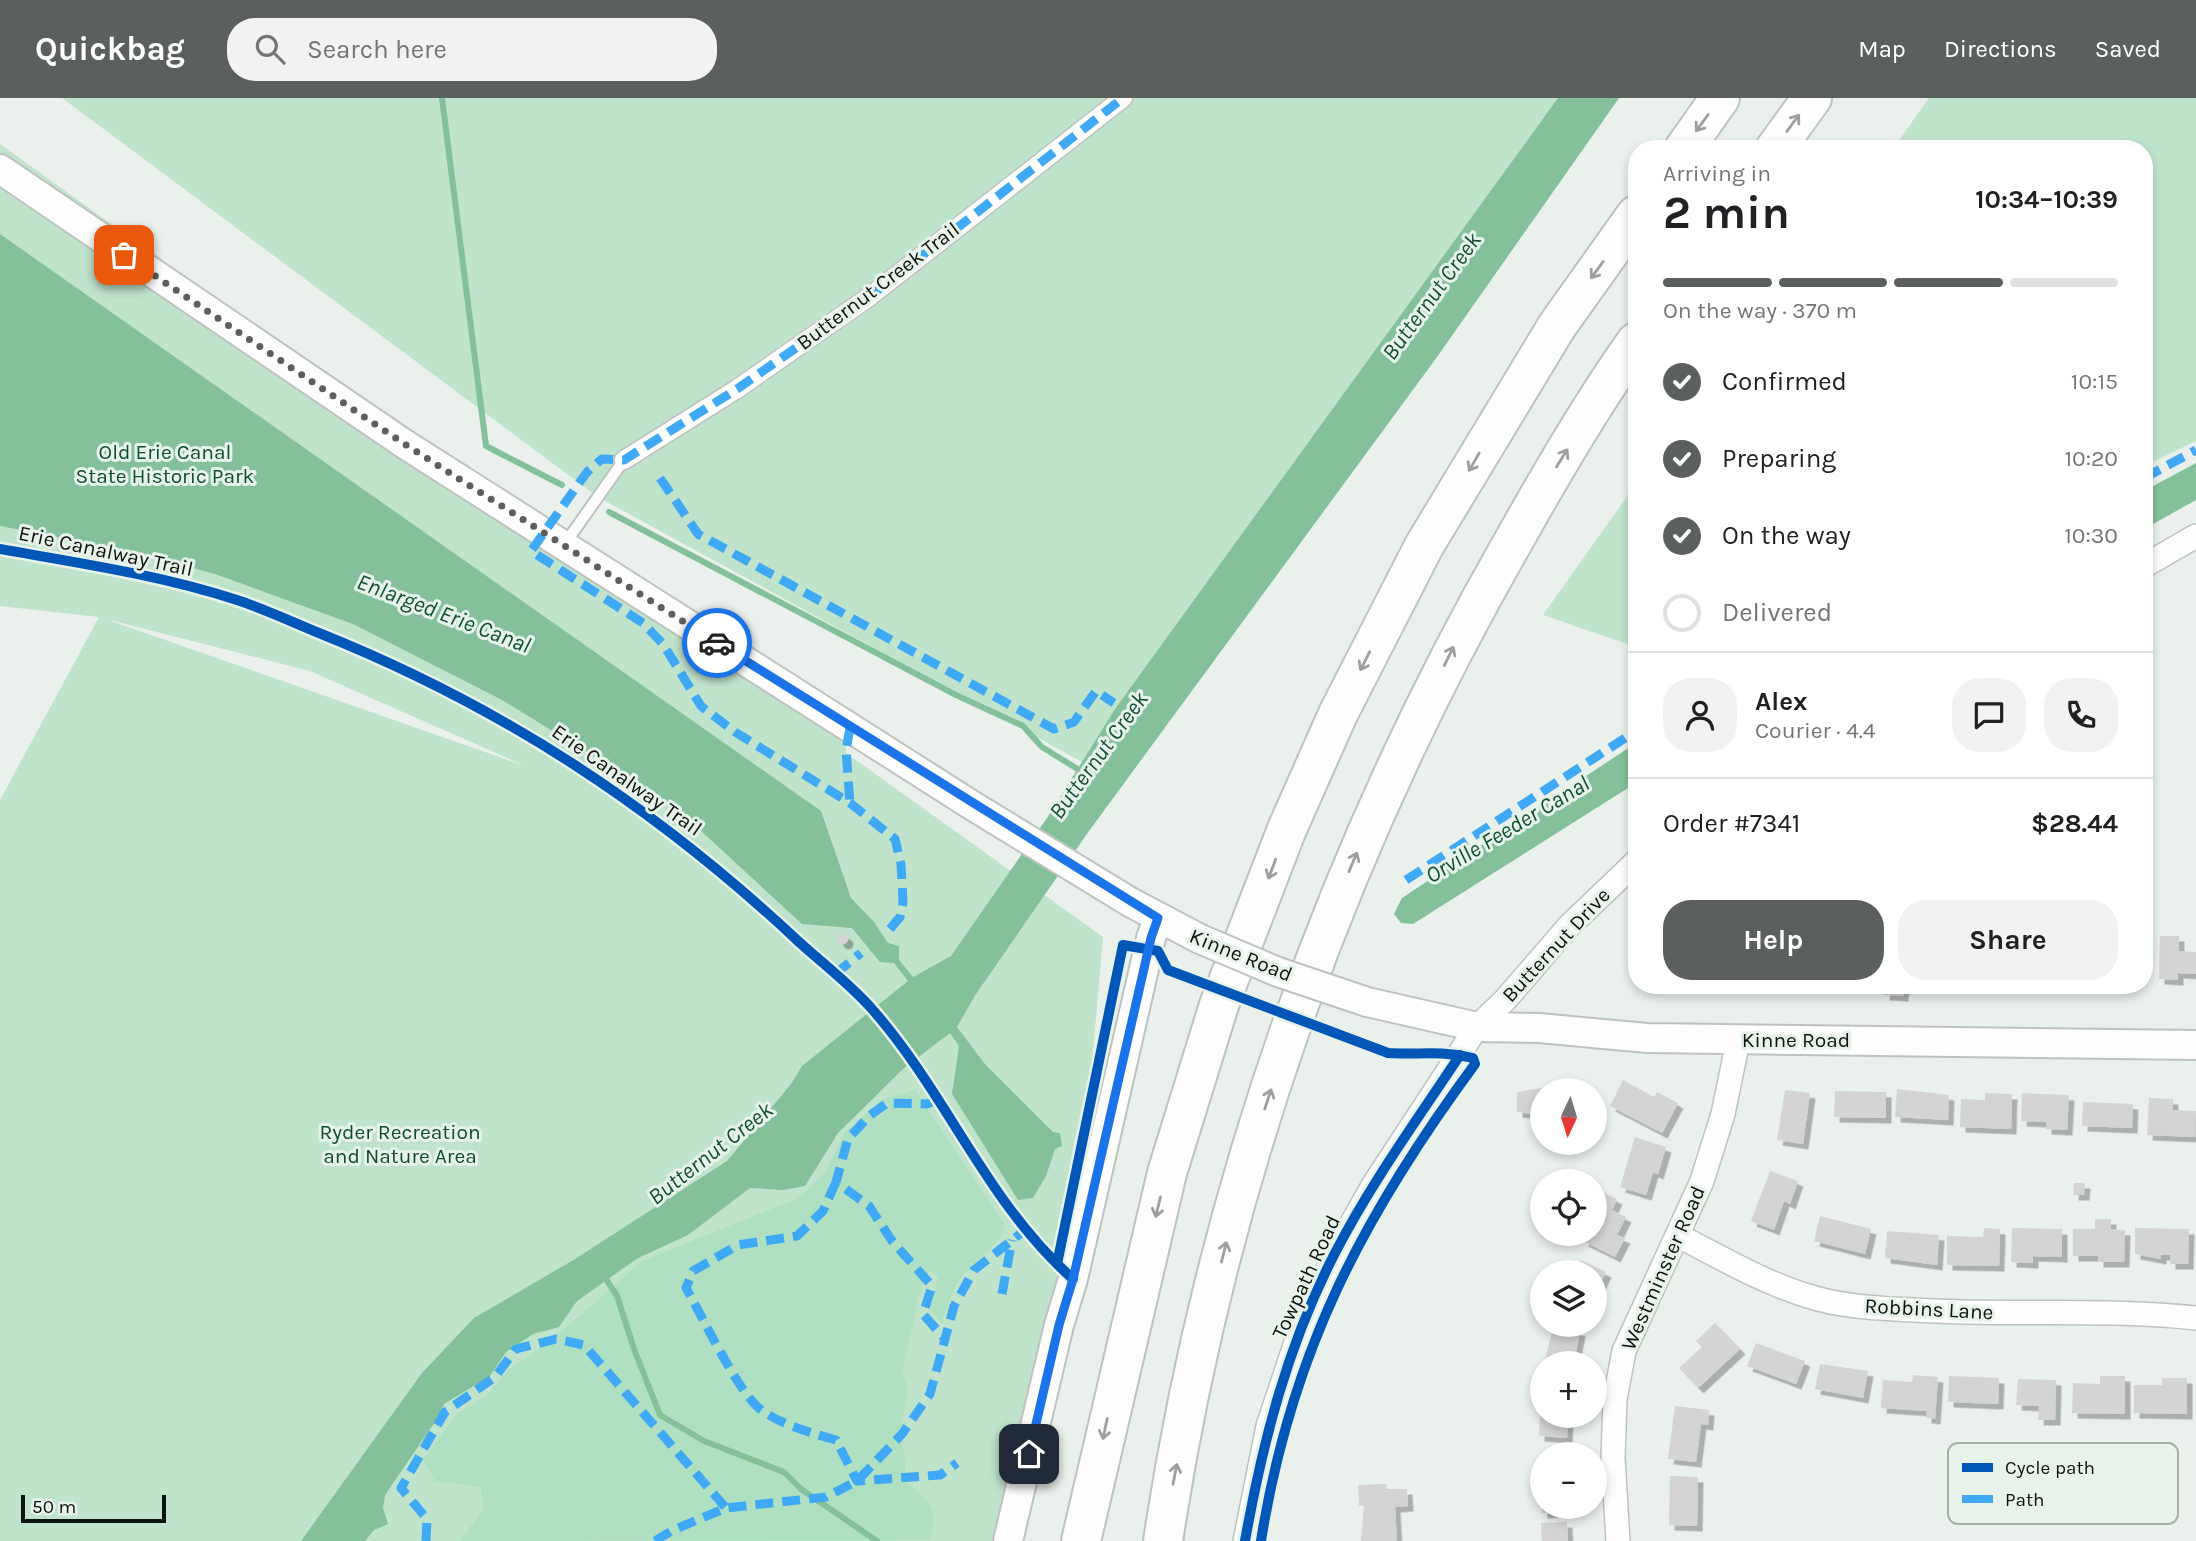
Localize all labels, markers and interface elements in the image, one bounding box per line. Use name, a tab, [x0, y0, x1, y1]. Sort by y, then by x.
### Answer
search box	[227, 18, 717, 81]
text: Quickbag	[35, 30, 185, 68]
icon: search	[251, 30, 289, 68]
text: Search here	[307, 34, 447, 65]
text: Map	[1858, 35, 1906, 63]
text: Directions	[1944, 35, 2057, 63]
text: Saved	[2095, 35, 2161, 63]
one-way arrow	[1695, 113, 1709, 132]
one-way arrow	[1786, 114, 1801, 133]
text: Arriving in	[1663, 160, 1771, 187]
text: 10:34–10:39	[1975, 184, 2118, 215]
text: 2 min	[1663, 186, 1790, 240]
street label: Butternut Creek Trail	[792, 217, 964, 355]
pin	[94, 225, 154, 285]
water label: Butternut Creek	[1376, 227, 1487, 365]
icon: bag	[105, 236, 143, 274]
one-way arrow	[1589, 260, 1604, 279]
text: On the way · 370 m	[1663, 297, 1857, 324]
icon: check	[1663, 363, 1701, 401]
text: Confirmed	[1722, 366, 1847, 397]
text: 10:15	[2071, 368, 2118, 395]
park label: Old Erie Canal State Historic Park	[76, 440, 255, 488]
icon: check	[1663, 440, 1701, 478]
text: Preparing	[1722, 443, 1836, 474]
text: 10:20	[2064, 445, 2118, 472]
one-way arrow	[1556, 449, 1570, 469]
one-way arrow	[1466, 451, 1480, 471]
icon: check	[1663, 517, 1701, 555]
text: On the way	[1722, 520, 1851, 551]
street label: Erie Canalway Trail	[17, 521, 195, 581]
text: 10:30	[2064, 522, 2118, 549]
water label: Enlarged Erie Canal	[353, 568, 535, 659]
text: Delivered	[1722, 597, 1832, 628]
courier	[682, 608, 752, 678]
icon: car	[698, 624, 736, 662]
one-way arrow	[1443, 646, 1457, 667]
one-way arrow	[1357, 650, 1371, 671]
button: person	[1663, 678, 1737, 752]
button: chat	[1952, 678, 2026, 752]
button: phone	[2044, 678, 2118, 752]
water label: Butternut Creek	[1043, 686, 1154, 824]
text: Alex	[1755, 686, 1807, 717]
text: Courier · 4.4	[1755, 717, 1876, 744]
street label: Erie Canalway Trail	[547, 719, 707, 841]
water label: Orville Feeder Canal	[1420, 770, 1594, 889]
text: Order #7341	[1663, 808, 1800, 839]
text: $28.44	[2031, 808, 2118, 839]
one-way arrow	[1347, 851, 1360, 873]
one-way arrow	[1264, 857, 1277, 879]
street label: Butternut Drive	[1497, 883, 1615, 1007]
button: Help	[1663, 900, 1884, 980]
button: Share	[1898, 900, 2118, 980]
street label: Kinne Road	[1186, 924, 1296, 986]
street label: Kinne Road	[1742, 1028, 1850, 1052]
north arrow	[1530, 1078, 1606, 1155]
map controls	[1530, 1078, 1607, 1519]
one-way arrow	[1262, 1088, 1275, 1110]
water label: Butternut Creek	[643, 1096, 778, 1210]
park label: Ryder Recreation and Nature Area	[319, 1120, 481, 1168]
button: locate	[1530, 1169, 1607, 1246]
street label: Westminster Road	[1616, 1182, 1710, 1354]
one-way arrow	[1151, 1195, 1164, 1218]
street label: Towpath Road	[1267, 1212, 1345, 1342]
one-way arrow	[1219, 1241, 1232, 1263]
button: layers	[1530, 1260, 1607, 1337]
street label: Robbins Lane	[1864, 1294, 1994, 1324]
button: +	[1530, 1351, 1607, 1428]
one-way arrow	[1098, 1417, 1111, 1440]
pin	[999, 1424, 1059, 1484]
icon: home	[1010, 1435, 1048, 1473]
button: −	[1530, 1442, 1607, 1519]
legend	[1948, 1443, 2178, 1524]
text: Cycle path	[2005, 1457, 2095, 1479]
one-way arrow	[1169, 1463, 1183, 1486]
text: Path	[2005, 1489, 2045, 1511]
scale bar	[21, 1492, 166, 1524]
text: 50 m	[32, 1496, 76, 1518]

